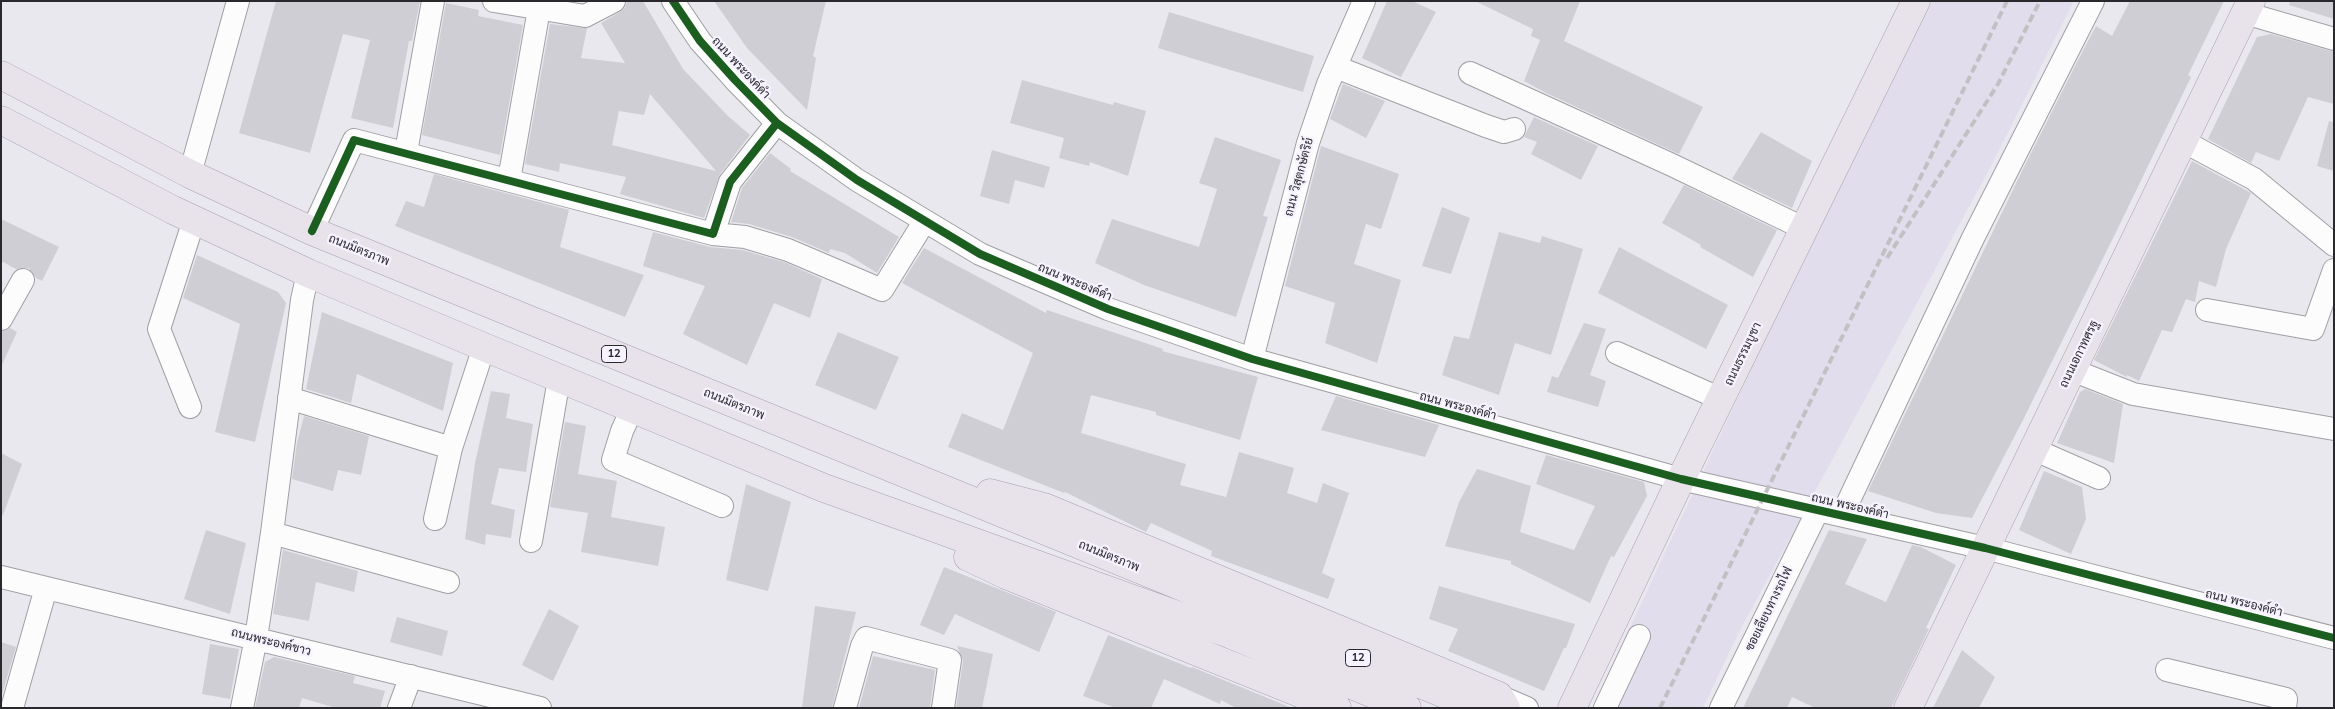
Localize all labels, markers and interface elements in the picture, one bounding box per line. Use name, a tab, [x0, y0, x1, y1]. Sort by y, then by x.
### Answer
street label: ถนน พระองค์ดำ	[709, 34, 773, 102]
street label: ถนน วิสุตกษัตริย์	[1282, 136, 1316, 218]
street label: ถนนมิตรภาพ	[326, 231, 392, 269]
street label: ถนน พระองค์ดำ	[1036, 260, 1114, 304]
street label: ถนนเอกาทศรฐ	[2056, 318, 2102, 390]
street label: ถนนธรรมบูชา	[1721, 320, 1765, 388]
road number: 12	[602, 346, 626, 362]
street label: ถนนมิตรภาพ	[701, 385, 767, 423]
street label: ถนน พระองค์ดำ	[1418, 389, 1498, 423]
street label: ถนน พระองค์ดำ	[1810, 490, 1890, 522]
street label: ถนนมิตรภาพ	[1076, 537, 1142, 575]
street label: ซอยเลียบทางรถไฟ	[1742, 565, 1796, 653]
street label: ถนน พระองค์ดำ	[2204, 586, 2284, 620]
street label: ถนนพระองค์ขาว	[230, 625, 312, 659]
road number: 12	[1346, 650, 1370, 666]

